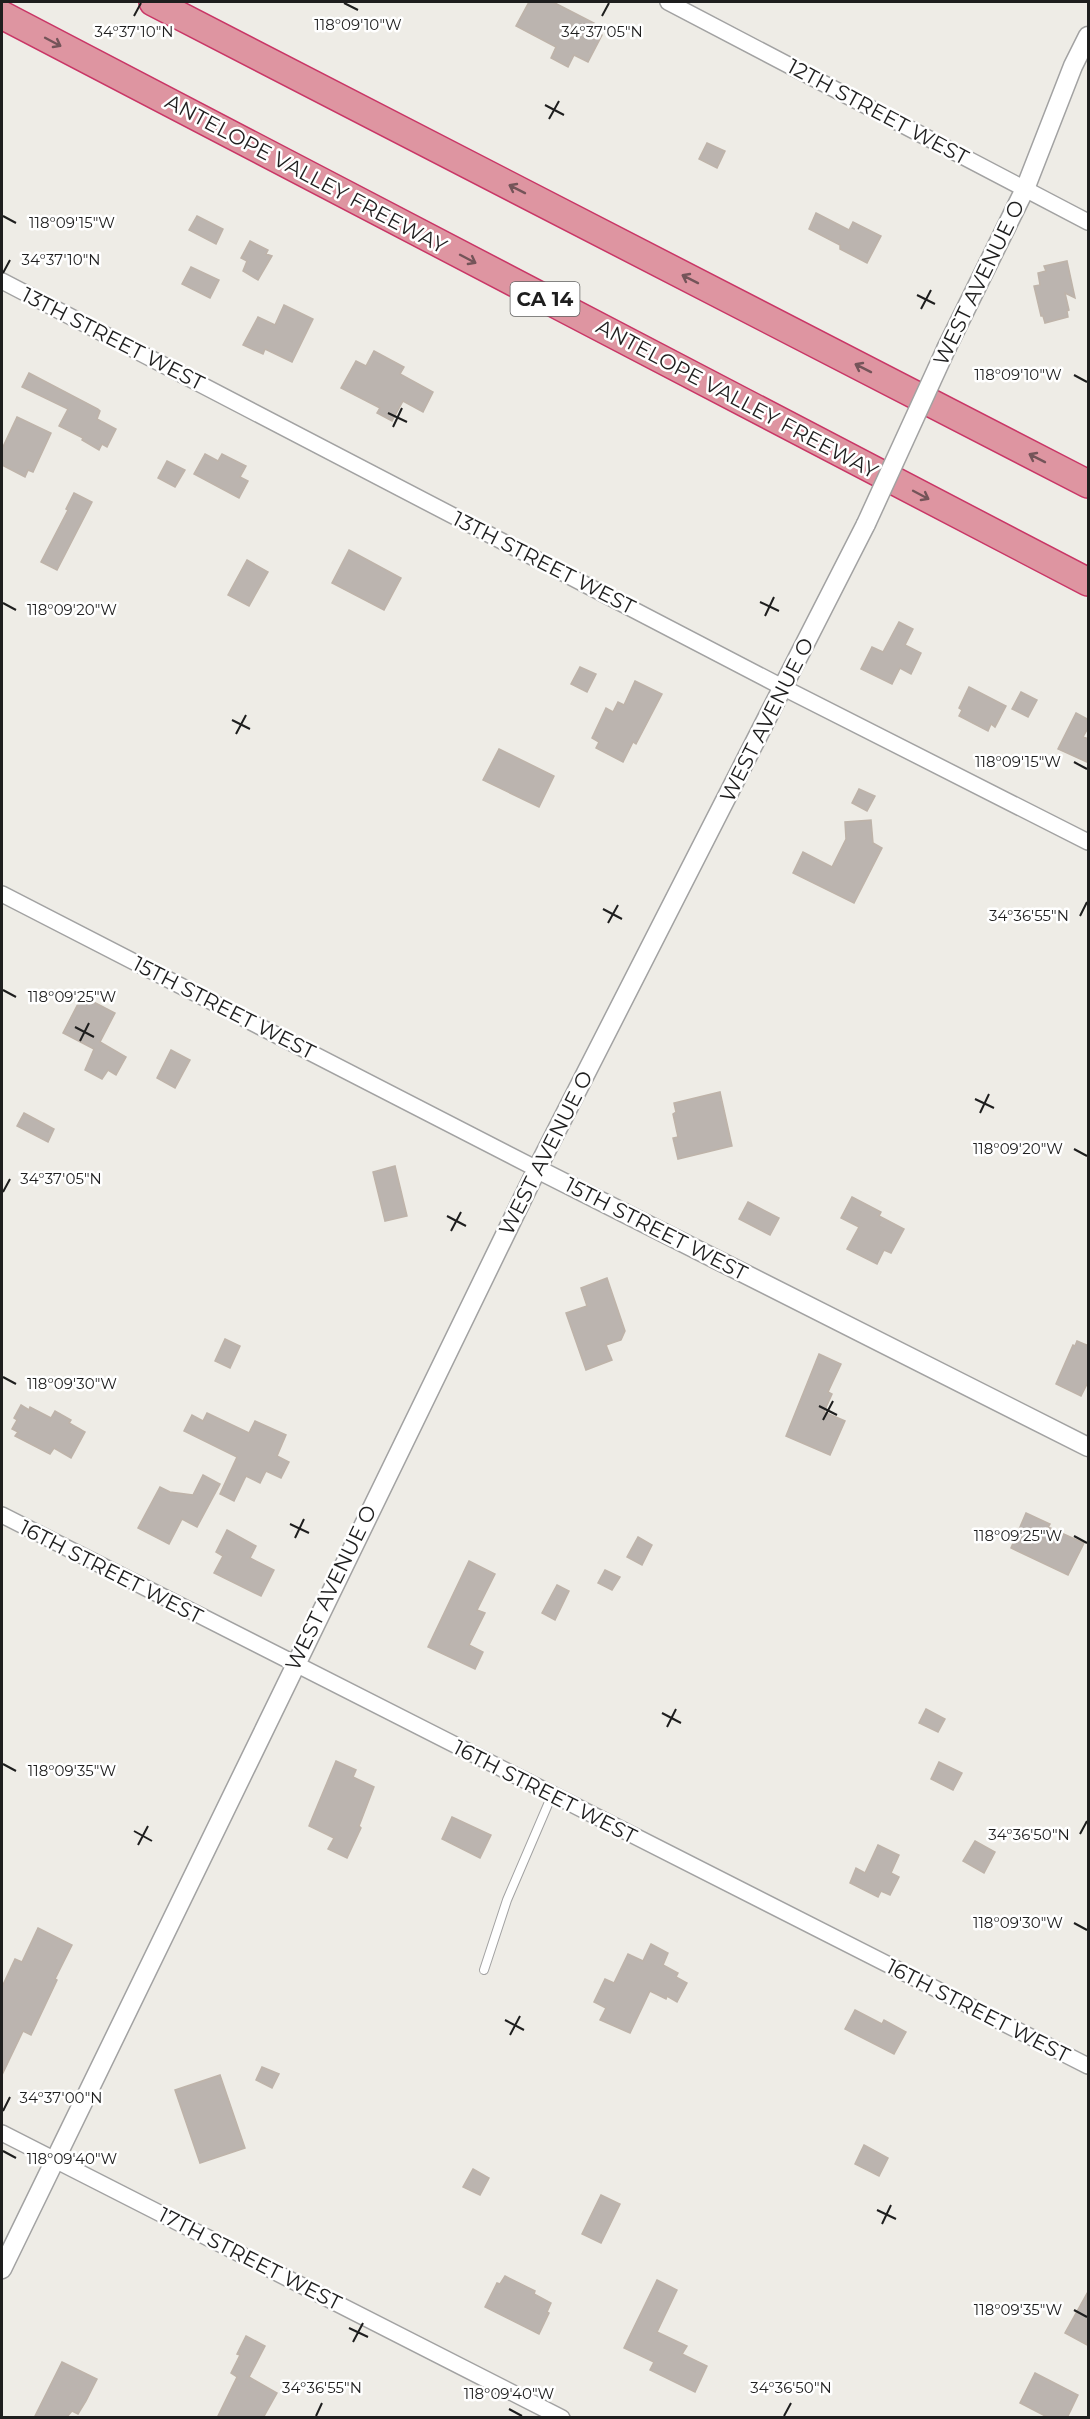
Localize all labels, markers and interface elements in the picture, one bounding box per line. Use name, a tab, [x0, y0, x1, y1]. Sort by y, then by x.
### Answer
text: 118°09'10"W	[314, 15, 402, 34]
text: 34°37'10"N	[94, 22, 174, 41]
text: 34°37'05"N	[561, 22, 643, 41]
one-way arrow	[44, 37, 62, 49]
street label: 12TH STREET WEST	[783, 53, 973, 170]
street label: ANTELOPE VALLEY FREEWAY	[161, 89, 452, 259]
one-way arrow	[508, 183, 526, 194]
street label: WEST AVENUE O	[928, 196, 1029, 370]
text: 118°09'15"W	[29, 213, 115, 232]
text: 34°37'10"N	[21, 250, 101, 269]
one-way arrow	[459, 254, 477, 265]
one-way arrow	[681, 272, 699, 284]
street label: 13TH STREET WEST	[18, 282, 209, 395]
road number: CA 14	[510, 282, 580, 316]
street label: ANTELOPE VALLEY FREEWAY	[592, 314, 883, 484]
one-way arrow	[855, 362, 873, 373]
text: 118°09'10"W	[974, 365, 1062, 384]
one-way arrow	[1028, 451, 1046, 463]
one-way arrow	[911, 489, 929, 501]
street label: 13TH STREET WEST	[449, 506, 640, 619]
text: 118°09'20"W	[27, 600, 117, 619]
street label: WEST AVENUE O	[714, 634, 819, 806]
text: 118°09'15"W	[975, 752, 1061, 771]
text: 34°36'55"N	[989, 906, 1069, 925]
street label: 15TH STREET WEST	[129, 951, 320, 1064]
text: 118°09'25"W	[28, 987, 117, 1006]
street label: WEST AVENUE O	[493, 1067, 598, 1239]
text: 118°09'20"W	[973, 1139, 1063, 1158]
text: 34°37'05"N	[20, 1169, 102, 1188]
street label: 15TH STREET WEST	[561, 1172, 752, 1285]
text: 118°09'30"W	[27, 1374, 117, 1393]
street label: WEST AVENUE O	[280, 1501, 381, 1675]
street label: 16TH STREET WEST	[15, 1515, 207, 1629]
text: 118°09'25"W	[974, 1526, 1063, 1545]
street label: 16TH STREET WEST	[449, 1735, 641, 1849]
text: 118°09'35"W	[28, 1761, 116, 1780]
text: 34°36'50"N	[988, 1825, 1070, 1844]
text: 118°09'30"W	[973, 1913, 1063, 1932]
street label: 16TH STREET WEST	[882, 1954, 1074, 2068]
text: 34°37'00"N	[20, 2088, 102, 2107]
text: 118°09'40"W	[27, 2149, 118, 2168]
street label: 17TH STREET WEST	[155, 2202, 346, 2316]
text: 118°09'35"W	[974, 2300, 1062, 2319]
text: 34°36'55"N	[282, 2378, 362, 2397]
text: 34°36'50"N	[750, 2378, 832, 2397]
text: 118°09'40"W	[464, 2384, 555, 2403]

